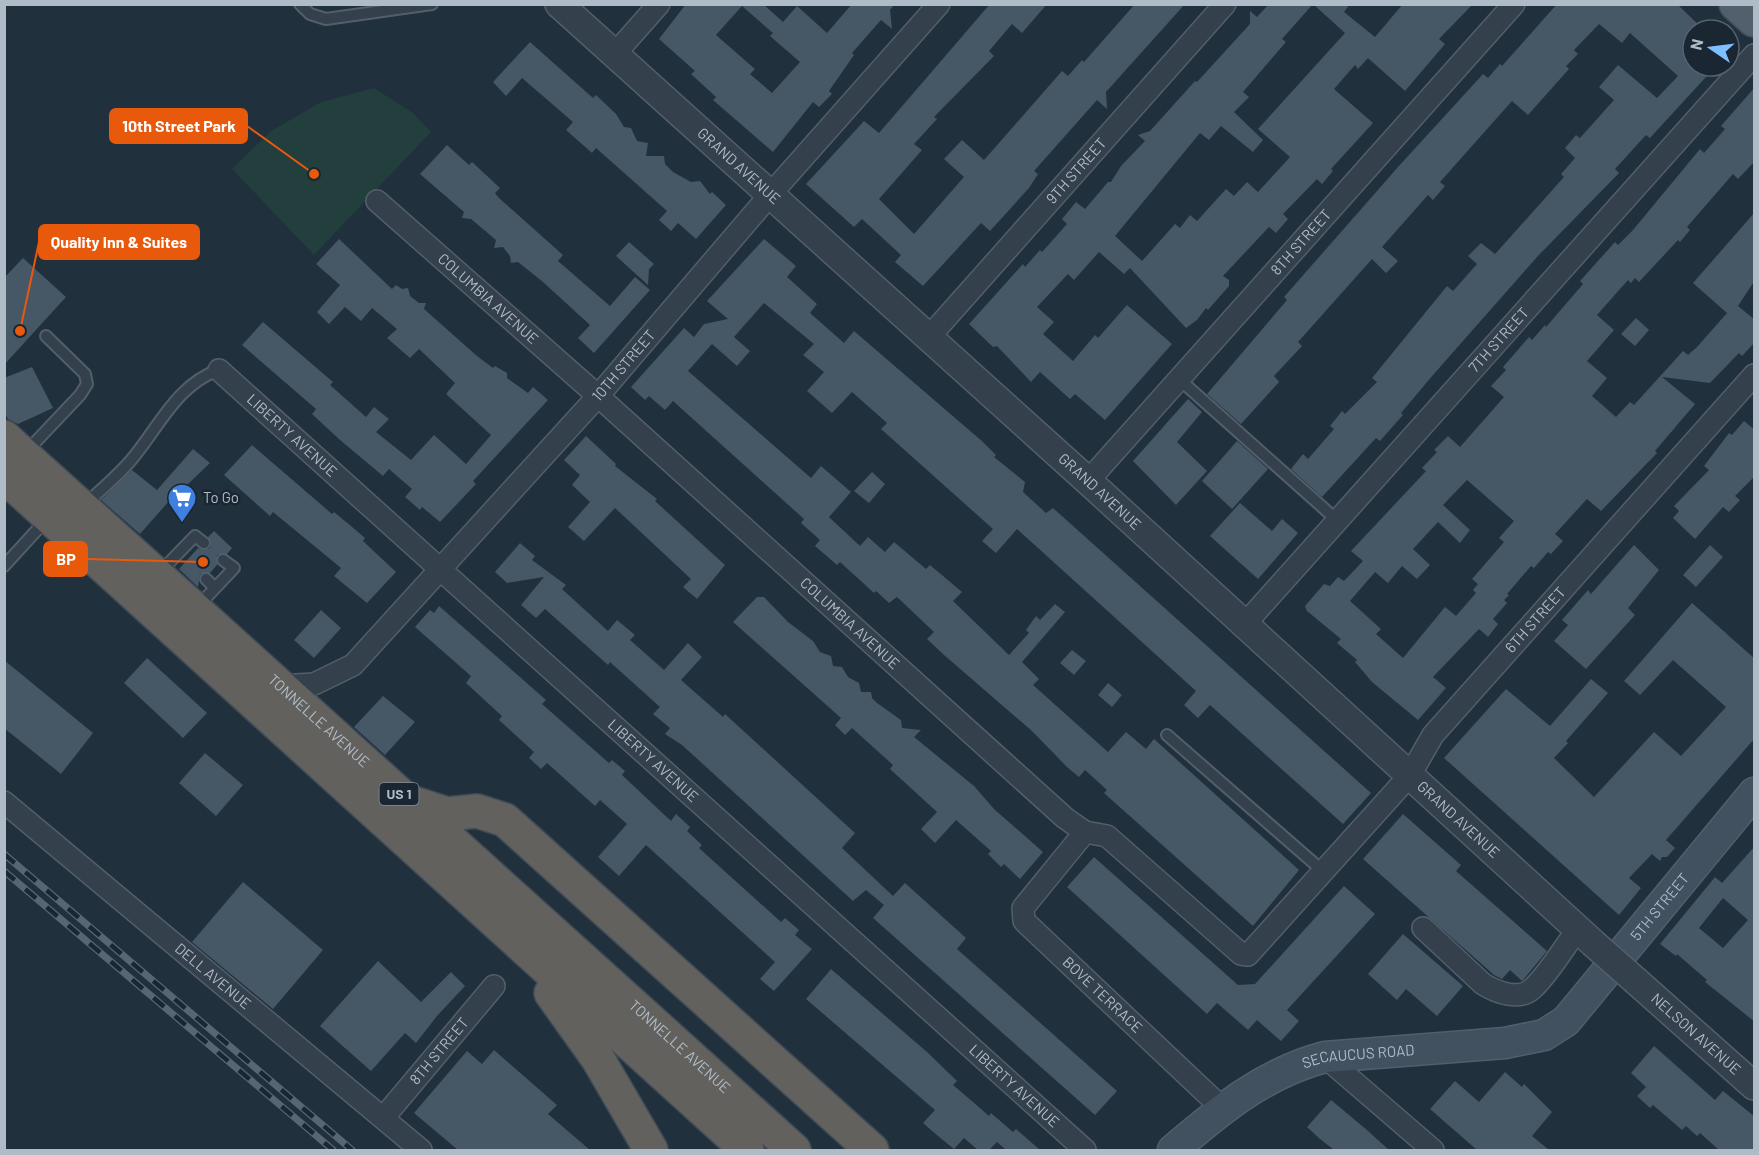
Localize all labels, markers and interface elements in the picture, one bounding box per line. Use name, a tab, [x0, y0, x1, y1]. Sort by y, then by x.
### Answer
north arrow	[1681, 18, 1741, 78]
text: N	[1685, 37, 1706, 52]
callout: 10th Street Park	[110, 109, 247, 143]
text: 10th Street Park	[122, 116, 236, 135]
street label: GRAND AVENUE	[694, 123, 785, 207]
street label: 9TH STREET	[1042, 134, 1110, 207]
street label: 8TH STREET	[1266, 205, 1334, 278]
callout: Quality Inn & Suites	[39, 225, 199, 259]
text: Quality Inn & Suites	[51, 232, 187, 251]
street label: COLUMBIA AVENUE	[435, 249, 543, 347]
street label: 7TH STREET	[1464, 303, 1532, 376]
street label: 10TH STREET	[588, 326, 658, 405]
street label: LIBERTY AVENUE	[244, 390, 341, 480]
street label: GRAND AVENUE	[1055, 449, 1145, 533]
supermarket icon: To Go	[166, 482, 198, 524]
place label: To Go	[203, 488, 239, 506]
callout: BP	[44, 542, 87, 576]
text: BP	[56, 549, 76, 568]
street label: COLUMBIA AVENUE	[797, 573, 904, 672]
street label: 6TH STREET	[1501, 583, 1569, 656]
street label: TONNELLE AVENUE	[265, 670, 374, 771]
street label: LIBERTY AVENUE	[605, 715, 702, 805]
street label: GRAND AVENUE	[1414, 777, 1504, 861]
road number: US 1	[380, 783, 418, 805]
street label: 5TH STREET	[1626, 869, 1692, 944]
street label: DELL AVENUE	[172, 939, 255, 1012]
street label: BOVE TERRACE	[1059, 952, 1147, 1036]
street label: NELSON AVENUE	[1648, 989, 1745, 1078]
street label: TONNELLE AVENUE	[626, 996, 735, 1096]
street label: 8TH STREET	[405, 1013, 472, 1088]
street label: LIBERTY AVENUE	[966, 1040, 1064, 1131]
street label: SECAUCUS ROAD	[1299, 1040, 1415, 1072]

